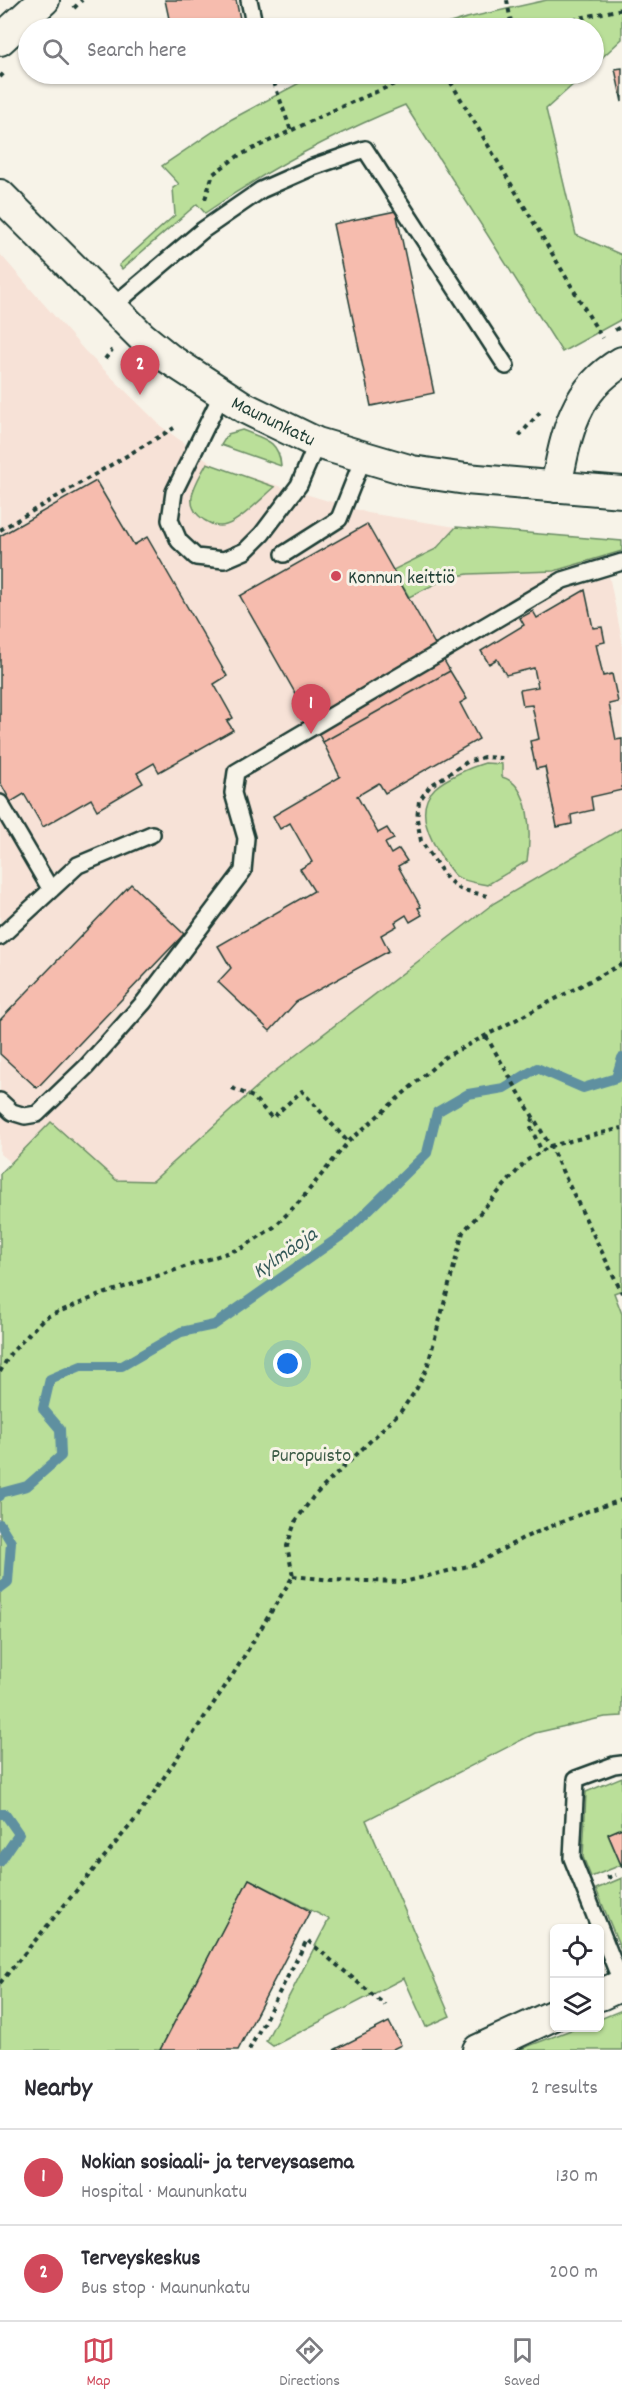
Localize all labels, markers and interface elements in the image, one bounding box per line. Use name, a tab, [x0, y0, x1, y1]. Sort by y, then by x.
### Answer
search box	[18, 18, 604, 84]
icon: search	[39, 35, 72, 68]
text: Search here	[87, 36, 186, 67]
pin: 2	[120, 346, 160, 395]
street label: Maununkatu	[226, 390, 319, 455]
place label: Konnun keittiö	[348, 565, 455, 593]
marker: Konnun keittiö	[329, 569, 343, 583]
pin: 1	[292, 684, 330, 734]
water label: Kylmäoja	[247, 1221, 325, 1288]
your location	[273, 1349, 302, 1378]
park label: Puropuisto	[271, 1443, 351, 1471]
map controls	[550, 1924, 604, 2032]
button: locate	[550, 1924, 604, 1978]
button: layers	[550, 1978, 604, 2032]
text: Nearby	[24, 2071, 92, 2108]
text: 2 results	[531, 2075, 598, 2103]
text: Nokian sosiaali- ja terveysasema	[81, 2148, 354, 2179]
text: 1	[41, 2163, 46, 2191]
text: 130 m	[556, 2163, 598, 2191]
text: Hospital · Maununkatu	[81, 2179, 247, 2207]
text: Terveyskeskus	[81, 2244, 200, 2275]
text: 2	[39, 2259, 48, 2287]
text: 200 m	[549, 2259, 598, 2287]
text: Bus stop · Maununkatu	[81, 2275, 250, 2303]
tab: Map	[82, 2334, 115, 2393]
tab: Directions	[279, 2334, 340, 2393]
tab: Saved	[504, 2334, 540, 2393]

